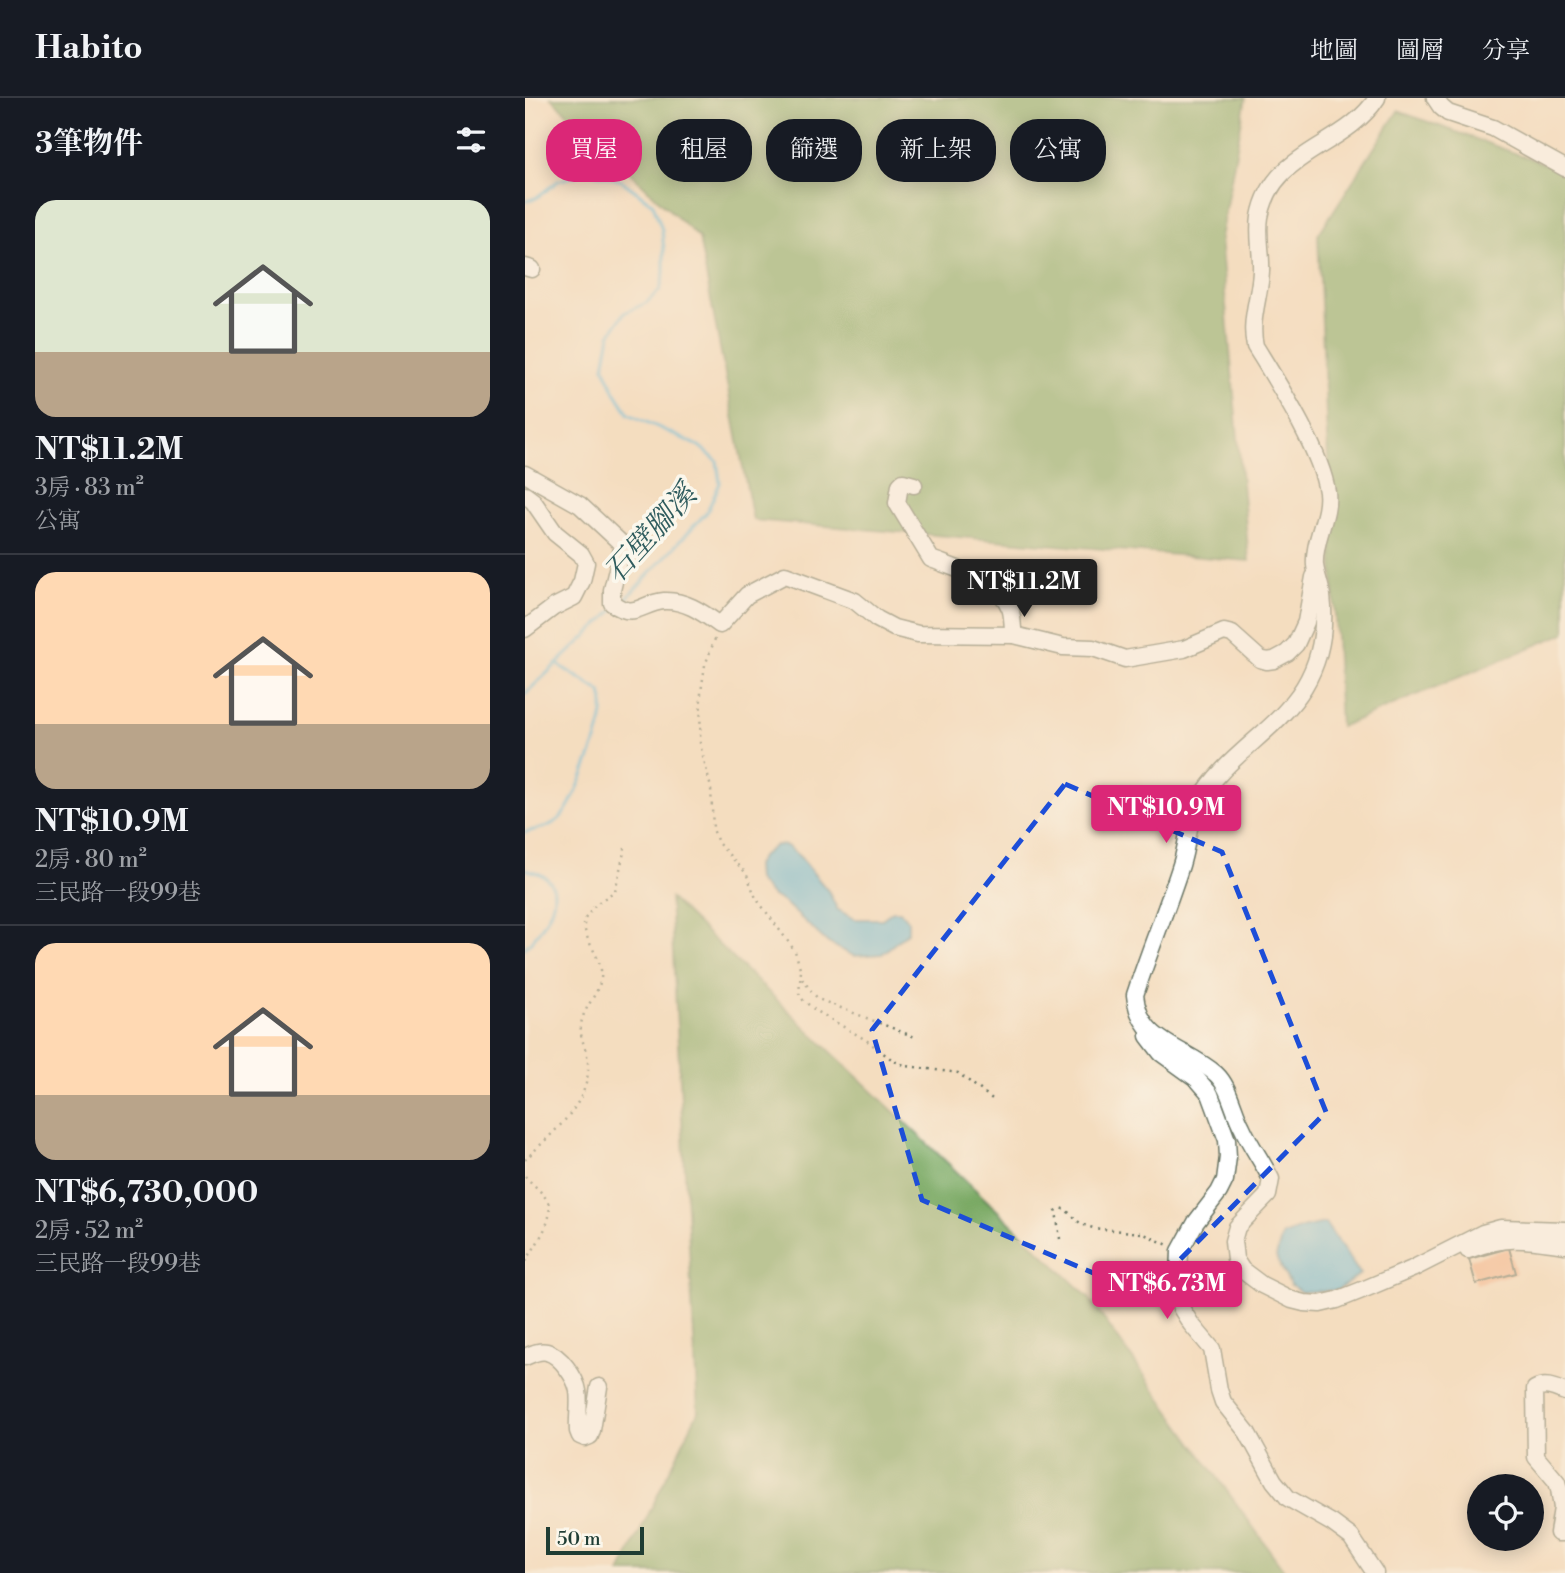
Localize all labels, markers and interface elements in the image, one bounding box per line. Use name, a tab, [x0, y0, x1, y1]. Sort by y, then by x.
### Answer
text: Habito	[35, 28, 143, 69]
text: 地圖	[1310, 36, 1358, 66]
text: 圖層	[1396, 36, 1444, 66]
text: 分享	[1482, 36, 1530, 66]
chip: 買屋	[546, 119, 642, 182]
chip: 租屋	[656, 119, 752, 182]
chip: 篩選	[766, 119, 862, 182]
chip: 新上架	[876, 119, 996, 182]
chip: 公寓	[1010, 119, 1106, 182]
icon: filters	[452, 121, 490, 159]
text: 3筆物件	[35, 125, 143, 163]
icon: home	[200, 246, 326, 372]
text: NT$11.2M	[35, 431, 183, 469]
text: 3房 · 83 m²	[35, 474, 144, 502]
water label: 石壁腳溪	[597, 474, 707, 591]
text: 公寓	[35, 507, 81, 535]
pin: NT$11.2M	[952, 560, 1096, 619]
text: NT$11.2M	[967, 568, 1081, 596]
icon: home	[200, 618, 326, 744]
pin: NT$10.9M	[1094, 786, 1238, 845]
text: NT$10.9M	[1107, 794, 1225, 822]
text: NT$10.9M	[35, 803, 188, 841]
text: 2房 · 80 m²	[35, 846, 147, 874]
text: 三民路一段99巷	[35, 879, 201, 907]
icon: home	[200, 989, 326, 1115]
text: NT$6,730,000	[35, 1174, 258, 1212]
text: 2房 · 52 m²	[35, 1217, 143, 1245]
text: 三民路一段99巷	[35, 1250, 201, 1278]
pin: NT$6.73M	[1095, 1262, 1239, 1321]
text: NT$6.73M	[1108, 1270, 1226, 1298]
map controls	[1467, 1474, 1544, 1551]
button: locate	[1467, 1474, 1544, 1551]
scale bar	[546, 1524, 644, 1556]
text: 50 m	[557, 1527, 601, 1551]

